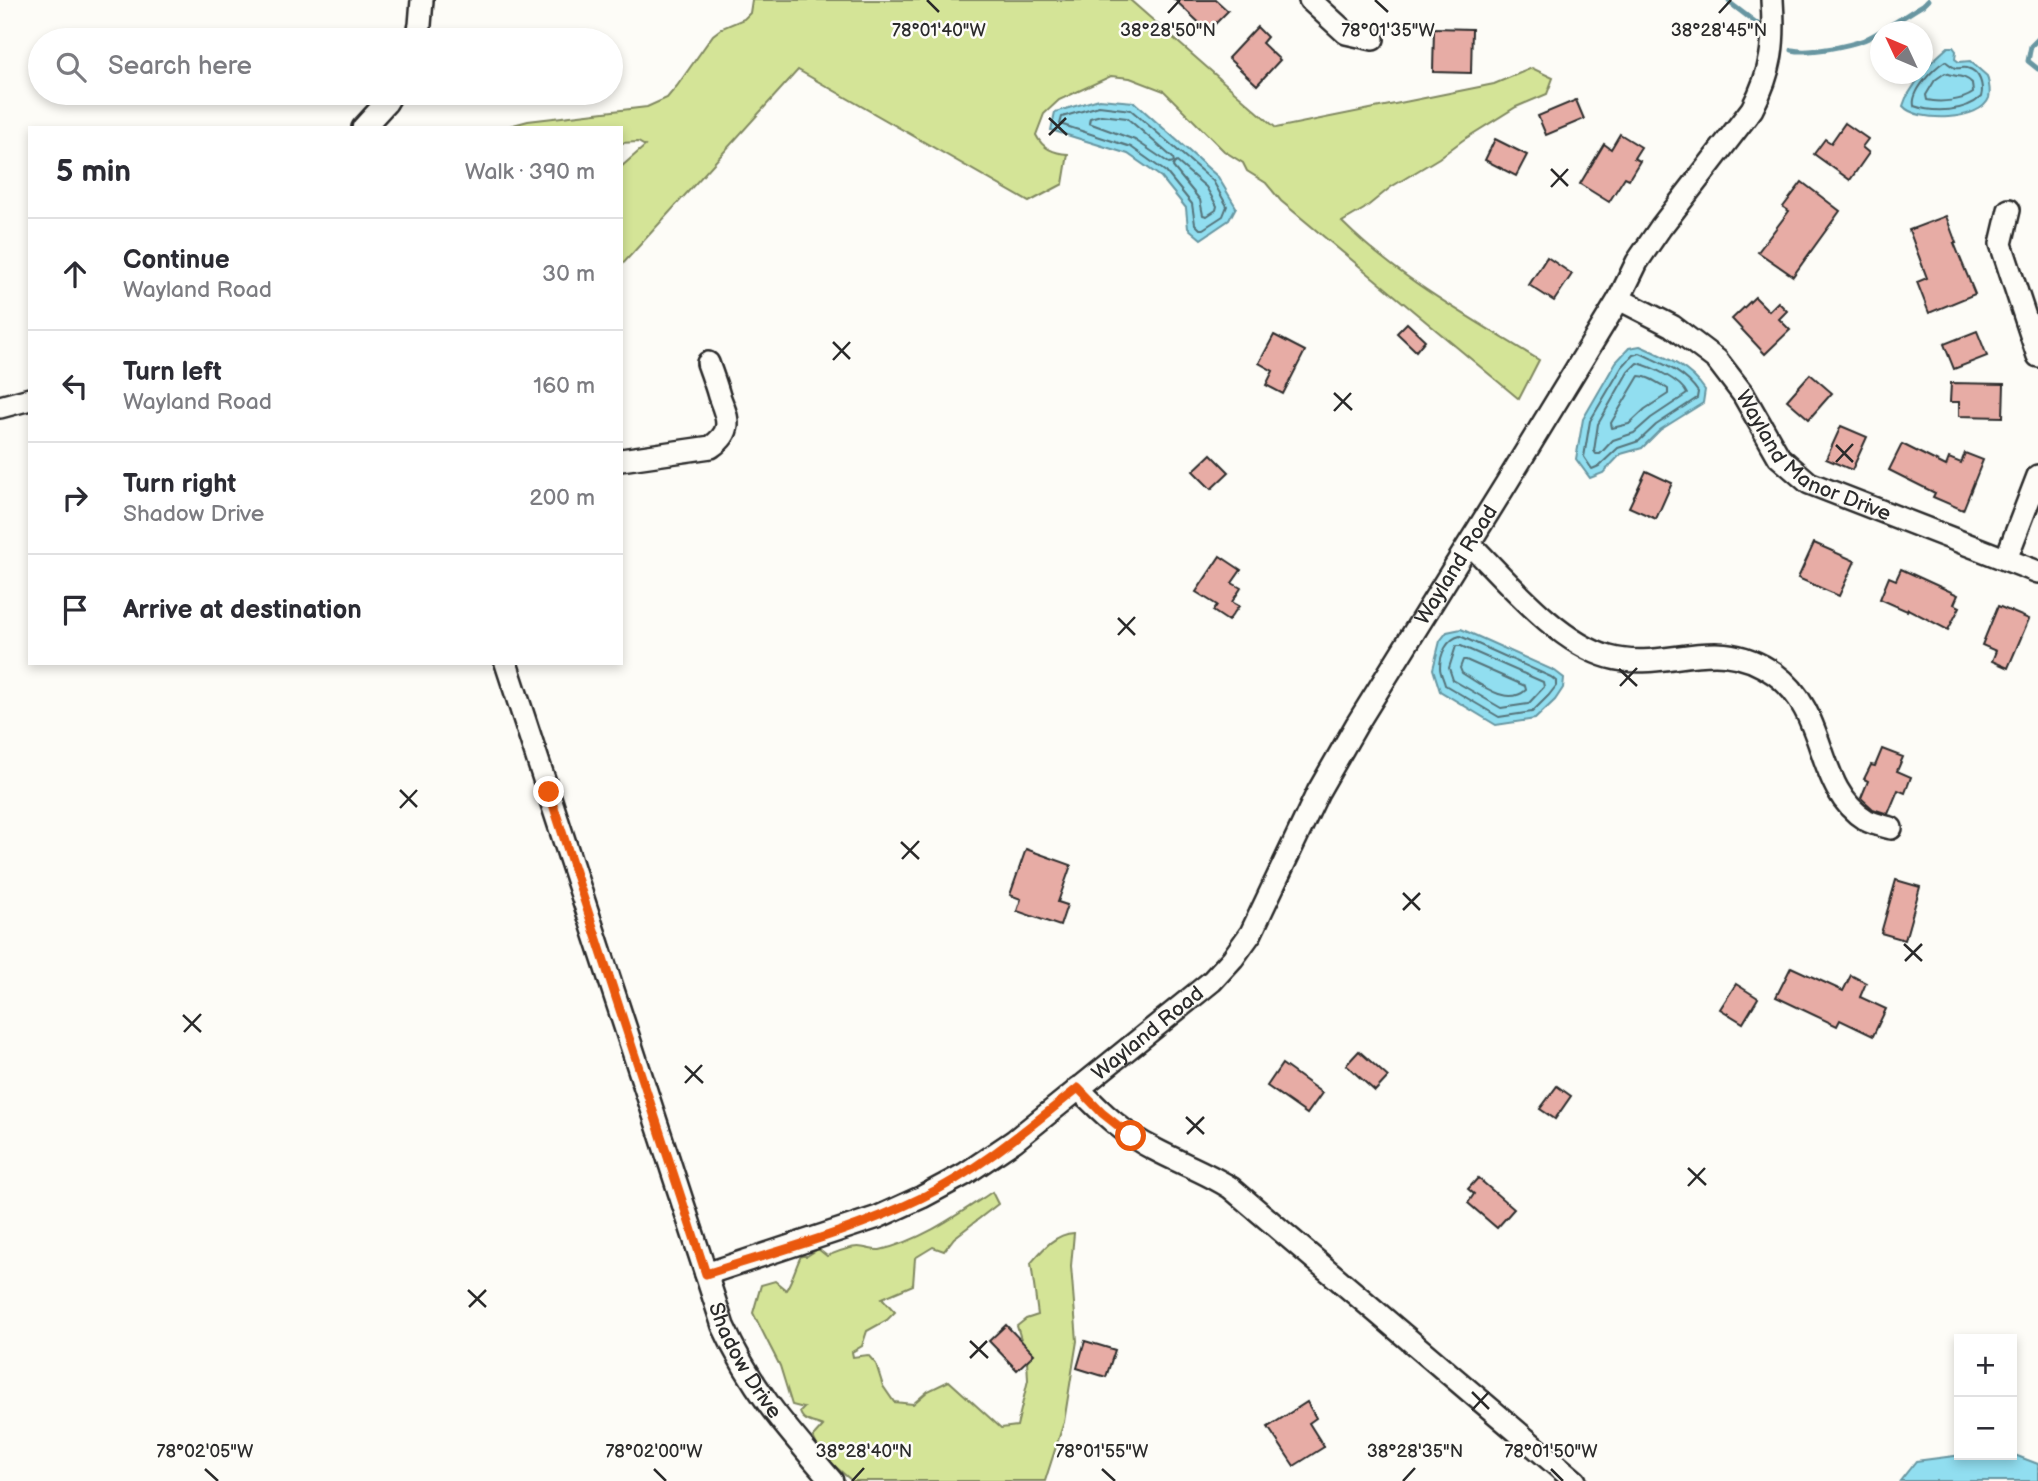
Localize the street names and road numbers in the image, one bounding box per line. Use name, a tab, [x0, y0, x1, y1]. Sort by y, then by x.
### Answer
street label: Wayland Manor Drive	[1731, 386, 1895, 526]
street label: Wayland Road	[1409, 500, 1502, 629]
street label: Wayland Road	[1087, 981, 1208, 1086]
street label: Shadow Drive	[704, 1299, 787, 1423]

